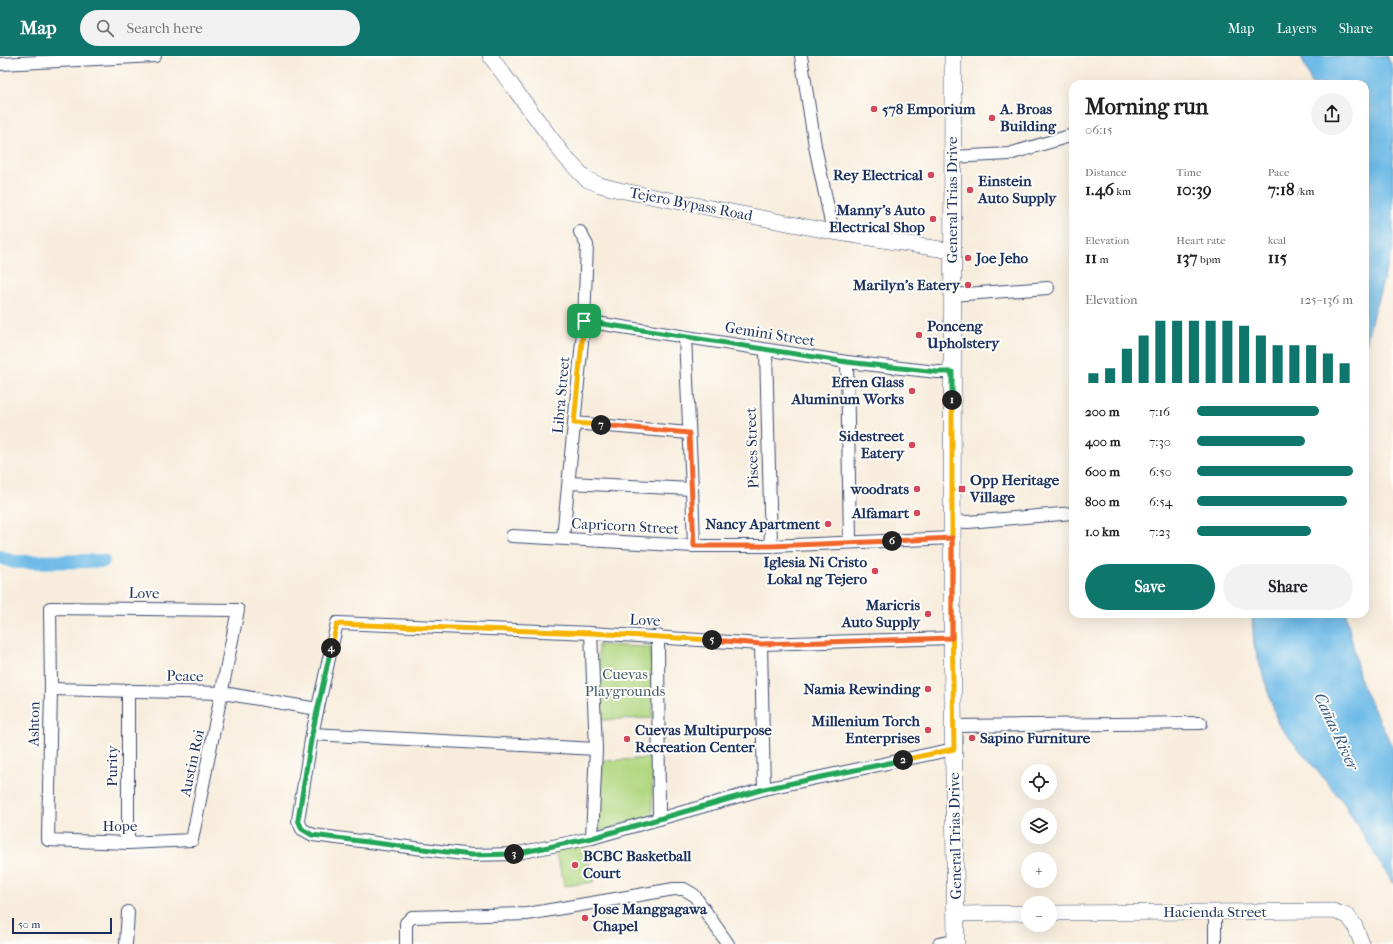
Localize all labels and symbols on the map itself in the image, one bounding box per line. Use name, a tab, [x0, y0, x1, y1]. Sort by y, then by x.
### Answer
place label: 578 Emporium	[882, 100, 976, 118]
place label: A. Broas Building	[999, 100, 1057, 135]
marker: 578 Emporium	[869, 104, 879, 114]
marker: A. Broas Building	[987, 113, 997, 123]
street label: General Trias Drive	[943, 136, 961, 264]
place label: Rey Electrical	[833, 166, 924, 184]
marker: Rey Electrical	[926, 170, 936, 180]
place label: Einstein Auto Supply	[977, 172, 1057, 207]
street label: Tejero Bypass Road	[628, 183, 755, 225]
marker: Einstein Auto Supply	[965, 185, 975, 195]
place label: Manny's Auto Electrical Shop	[829, 201, 925, 236]
marker: Manny's Auto Electrical Shop	[928, 214, 938, 224]
place label: Joe Jeho	[974, 249, 1029, 267]
marker: Joe Jeho	[963, 253, 973, 263]
place label: Marilyn's Eatery	[852, 276, 961, 294]
marker: Marilyn's Eatery	[963, 280, 973, 290]
pin	[567, 304, 601, 338]
place label: Ponceng Upholstery	[926, 317, 1000, 352]
street label: Gemini Street	[724, 318, 817, 350]
marker: Ponceng Upholstery	[914, 330, 924, 340]
street label: Libra Street	[549, 355, 573, 434]
place label: Efren Glass Aluminum Works	[790, 373, 904, 408]
marker: Efren Glass Aluminum Works	[907, 386, 917, 396]
pin: 1	[942, 390, 962, 410]
street label: Pisces Street	[742, 406, 762, 489]
pin: 7	[591, 415, 611, 435]
place label: Sidestreet Eatery	[839, 427, 905, 462]
marker: Sidestreet Eatery	[907, 440, 917, 450]
place label: Opp Heritage Village	[969, 471, 1060, 506]
place label: woodrats	[850, 480, 909, 498]
marker: woodrats	[912, 484, 922, 494]
marker: Opp Heritage Village	[957, 484, 967, 494]
place label: Alfamart	[851, 504, 910, 522]
marker: Alfamart	[912, 508, 922, 518]
street label: Capricorn Street	[571, 514, 680, 538]
place label: Nancy Apartment	[705, 515, 821, 533]
marker: Nancy Apartment	[823, 519, 833, 529]
pin: 6	[882, 531, 902, 551]
place label: Iglesia Ni Cristo Lokal ng Tejero	[763, 553, 867, 588]
marker: Iglesia Ni Cristo Lokal ng Tejero	[870, 566, 880, 576]
street label: Love	[128, 584, 160, 602]
place label: Maricris Auto Supply	[841, 596, 921, 631]
marker: Maricris Auto Supply	[923, 609, 933, 619]
street label: Love	[629, 610, 662, 630]
pin: 5	[702, 630, 722, 650]
pin: 4	[321, 638, 341, 658]
park label: Cuevas Playgrounds	[585, 665, 666, 700]
street label: Peace	[166, 667, 204, 685]
place label: Namia Rewinding	[803, 680, 921, 698]
marker: Namia Rewinding	[923, 684, 933, 694]
water label: Cañas River	[1310, 689, 1364, 775]
street label: Ashton	[25, 701, 43, 748]
place label: Millenium Torch Enterprises	[811, 712, 921, 747]
place label: Cuevas Multipurpose Recreation Center	[635, 721, 772, 756]
marker: Millenium Torch Enterprises	[923, 725, 933, 735]
street label: Austin Roi	[176, 727, 208, 799]
place label: Sapino Furniture	[980, 729, 1091, 747]
marker: Sapino Furniture	[967, 733, 977, 743]
marker: Cuevas Multipurpose Recreation Center	[622, 734, 632, 744]
street label: Purity	[103, 744, 121, 787]
pin: 2	[893, 750, 913, 770]
street label: General Trias Drive	[945, 772, 965, 900]
street label: Hope	[103, 817, 138, 835]
pin: 3	[504, 844, 524, 864]
place label: BCBC Basketball Court	[583, 847, 692, 882]
marker: BCBC Basketball Court	[570, 860, 580, 870]
place label: Jose Manggagawa Chapel	[591, 900, 708, 935]
street label: Hacienda Street	[1163, 903, 1267, 921]
marker: Jose Manggagawa Chapel	[580, 913, 590, 923]
scale bar	[12, 916, 112, 935]

